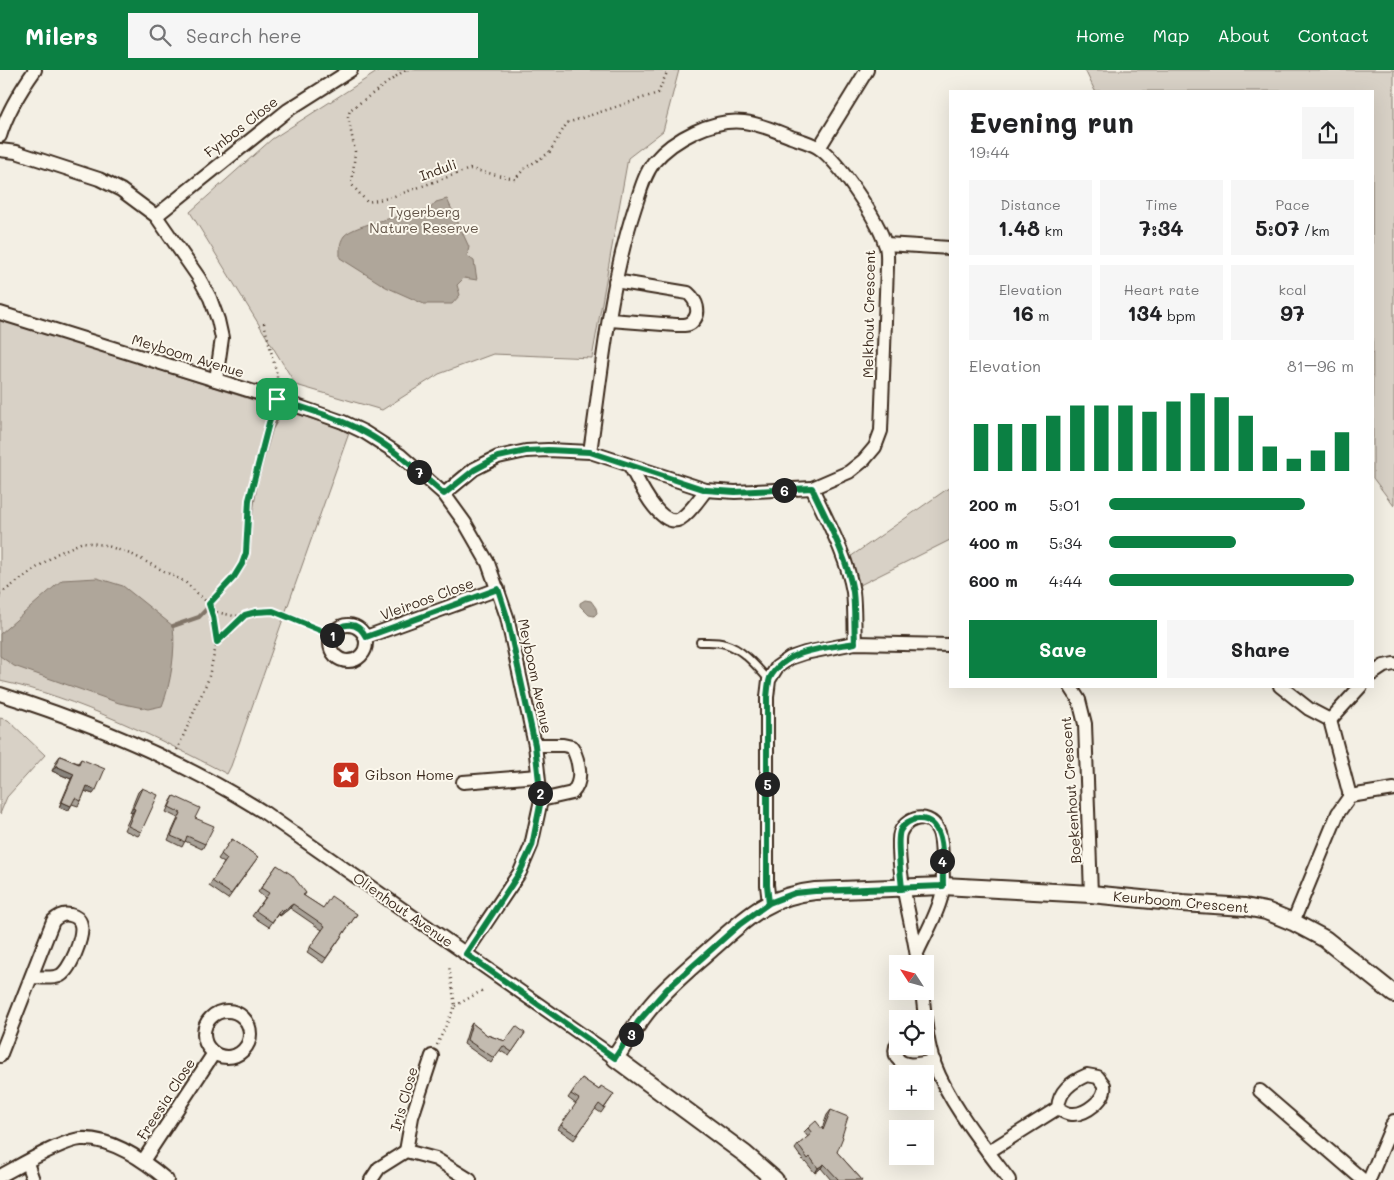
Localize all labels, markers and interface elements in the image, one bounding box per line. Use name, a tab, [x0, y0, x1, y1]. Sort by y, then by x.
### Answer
search box	[128, 13, 478, 58]
text: Milers	[25, 20, 98, 51]
icon: search	[146, 21, 174, 49]
text: Search here	[186, 23, 302, 48]
text: Home	[1076, 23, 1125, 47]
text: Map	[1153, 23, 1189, 47]
text: About	[1217, 23, 1270, 47]
text: Contact	[1298, 23, 1369, 47]
street label: Fynbos Close	[200, 92, 281, 161]
text: Evening run	[969, 104, 1134, 140]
button: share	[1302, 107, 1354, 159]
text: 19:44	[969, 141, 1009, 162]
street label: Induli	[417, 154, 459, 185]
text: Distance	[1000, 195, 1061, 214]
text: Time	[1146, 195, 1177, 214]
text: Pace	[1275, 195, 1310, 214]
park label: Tygerberg Nature Reserve	[369, 202, 479, 237]
text: 1.48	[998, 214, 1040, 241]
text: 7:34	[1139, 214, 1184, 241]
text: 5:07	[1255, 214, 1299, 241]
text: km	[1040, 221, 1063, 240]
text: /km	[1299, 221, 1330, 240]
street label: Melkhout Crescent	[858, 250, 879, 378]
text: Elevation	[999, 280, 1062, 299]
text: Heart rate	[1124, 280, 1199, 299]
text: kcal	[1279, 280, 1306, 299]
text: 16	[1012, 299, 1034, 326]
text: 134	[1127, 299, 1163, 326]
text: 97	[1280, 299, 1305, 326]
text: m	[1034, 306, 1049, 325]
text: bpm	[1163, 306, 1196, 325]
street label: Meyboom Avenue	[130, 329, 247, 382]
text: Elevation	[969, 355, 1041, 376]
text: 81–96 m	[1287, 355, 1354, 376]
pin	[256, 378, 298, 420]
icon: arrive	[263, 385, 291, 413]
pin: 7	[406, 460, 432, 484]
text: 7	[416, 463, 423, 482]
pin: 6	[772, 478, 796, 502]
text: 6	[780, 481, 789, 500]
text: 200 m	[969, 494, 1017, 515]
text: 5:01	[1049, 494, 1080, 515]
text: 400 m	[969, 532, 1018, 553]
text: 5:34	[1049, 532, 1082, 553]
text: 600 m	[969, 570, 1018, 591]
text: 4:44	[1049, 570, 1082, 591]
street label: Vleiroos Close	[378, 573, 476, 624]
street label: Meyboom Avenue	[514, 617, 557, 735]
button: Save	[969, 620, 1157, 678]
button: Share	[1167, 620, 1354, 678]
pin: 1	[320, 622, 344, 648]
text: 1	[329, 626, 336, 645]
street label: Boekenhout Crescent	[1056, 716, 1085, 864]
place icon: Gibson Home	[331, 760, 361, 790]
place label: Gibson Home	[365, 765, 454, 784]
pin: 5	[754, 772, 780, 796]
text: 5	[763, 775, 772, 794]
pin: 2	[528, 780, 552, 806]
text: 2	[537, 784, 544, 803]
pin: 4	[930, 848, 954, 874]
text: 4	[938, 852, 947, 871]
street label: Olienhout Avenue	[349, 868, 457, 951]
street label: Keurboom Crescent	[1112, 886, 1250, 917]
north arrow	[889, 955, 934, 1000]
map controls	[889, 955, 934, 1165]
button: locate	[889, 1010, 934, 1055]
pin: 3	[618, 1022, 644, 1046]
text: 3	[627, 1025, 636, 1044]
street label: Freesia Close	[132, 1054, 199, 1143]
street label: Iris Close	[385, 1065, 422, 1133]
button: +	[889, 1065, 934, 1110]
button: −	[889, 1120, 934, 1165]

